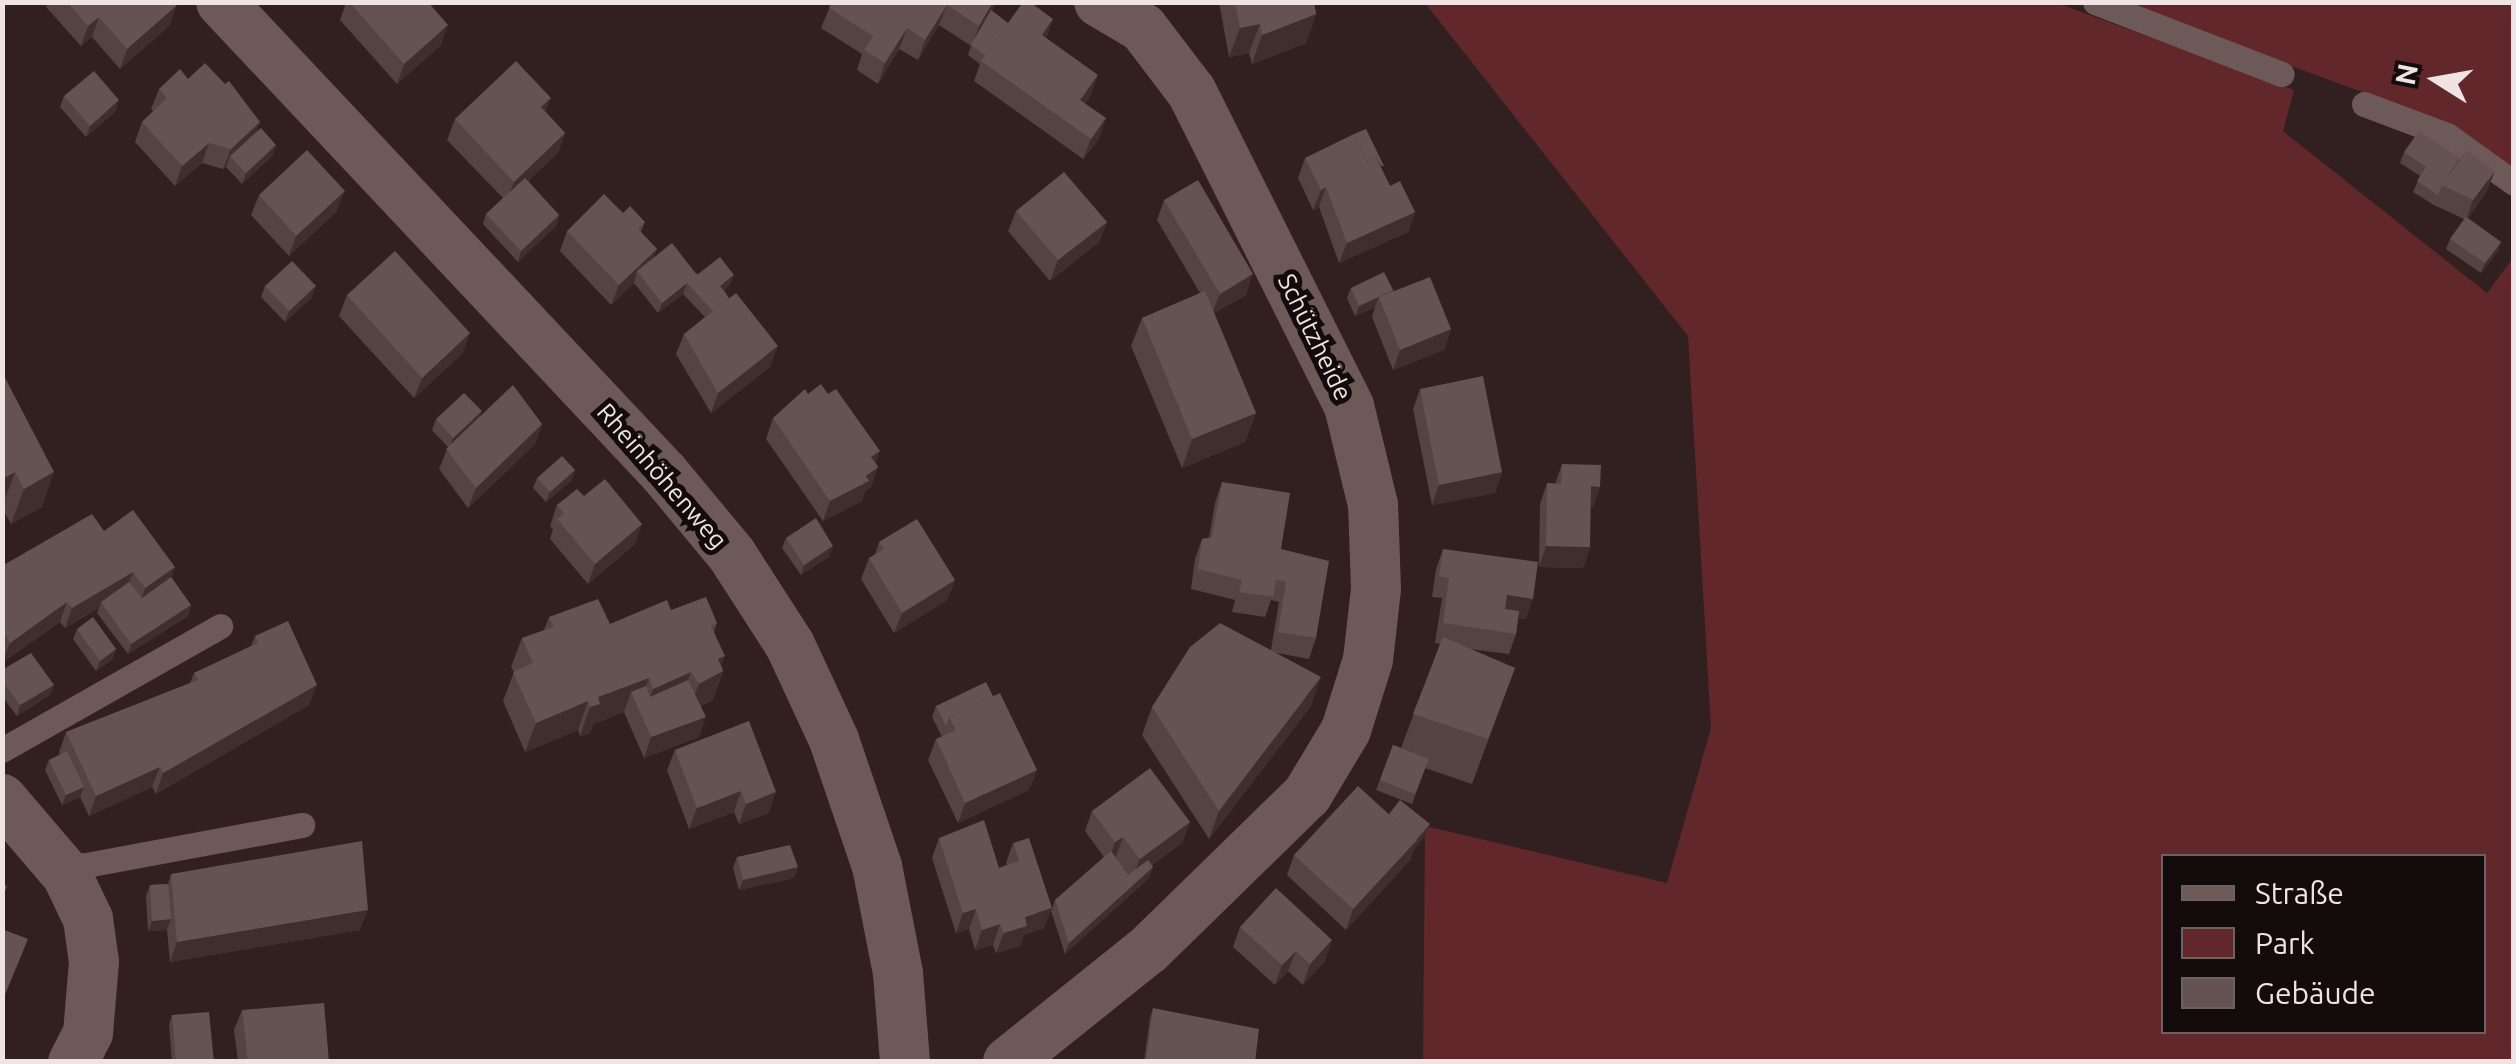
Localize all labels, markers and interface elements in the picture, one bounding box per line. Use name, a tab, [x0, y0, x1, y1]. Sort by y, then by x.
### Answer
north arrow	[2386, 30, 2486, 130]
text: N	[2389, 61, 2423, 87]
street label: Schützheide	[1271, 269, 1359, 405]
street label: Rheinhöhenweg	[591, 397, 733, 555]
legend	[2161, 854, 2486, 1034]
text: Straße	[2255, 876, 2344, 910]
text: Park	[2255, 926, 2315, 960]
text: Gebäude	[2255, 976, 2376, 1010]

